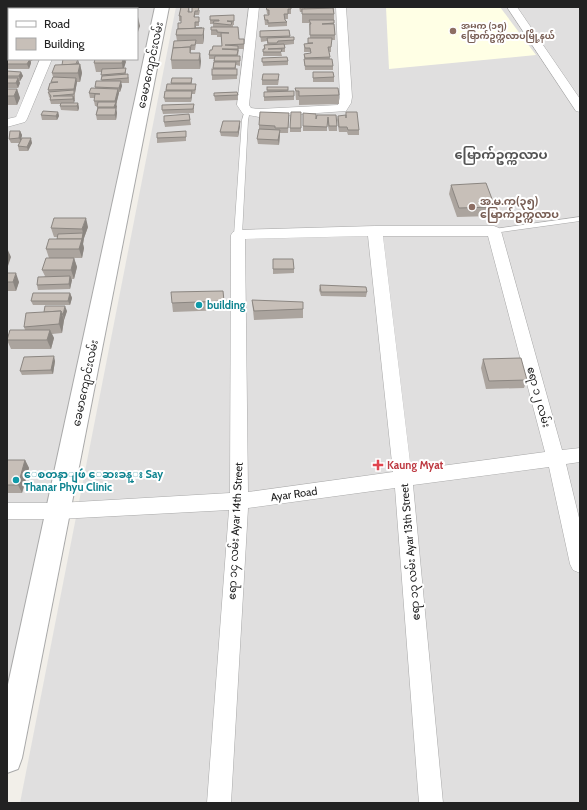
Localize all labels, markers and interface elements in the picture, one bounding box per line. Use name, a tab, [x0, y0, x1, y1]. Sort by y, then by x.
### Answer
legend	[8, 8, 138, 60]
text: Road	[44, 16, 70, 31]
street label: ခေမာကျောင်းလမ်း	[134, 20, 168, 110]
place label: အမက (၁၅) မြောက်ဥက္ကလာပမြို့နယ်	[461, 20, 555, 43]
marker: အမက (၁၅) မြောက်ဥက္ကလာပမြို့နယ်	[448, 26, 458, 36]
text: Building	[44, 36, 86, 51]
district label: မြောက်‌ဥက္ကလာပ	[454, 145, 548, 165]
place label: အ.မ.က(၃၅) မြောက်ဥက္ကလာပ	[480, 194, 559, 223]
marker: အ.မ.က(၃၅) မြောက်ဥက္ကလာပ	[467, 202, 477, 212]
place label: building	[207, 298, 246, 312]
marker: building	[194, 300, 204, 310]
street label: ခေမာကျောင်းလမ်း	[69, 338, 103, 428]
street label: ဧရာ ၁၂ လမ်း	[522, 365, 554, 430]
place label: Kaung Myat	[387, 458, 444, 472]
marker: Kaung Myat	[372, 459, 384, 471]
street label: ဧရာ ၁၄ လမ်း Ayar 14th Street	[224, 462, 248, 600]
place label: ေစတနာျဖဴ ေဆးခန္း Say Thanar Phyu Clinic	[24, 467, 163, 494]
marker: ေစတနာျဖဴ ေဆးခန္း Say Thanar Phyu Clinic	[11, 475, 21, 485]
street label: ဧရာ ၁၃ လမ်း Ayar 13th Street	[397, 483, 425, 621]
street label: Ayar Road	[270, 484, 318, 504]

